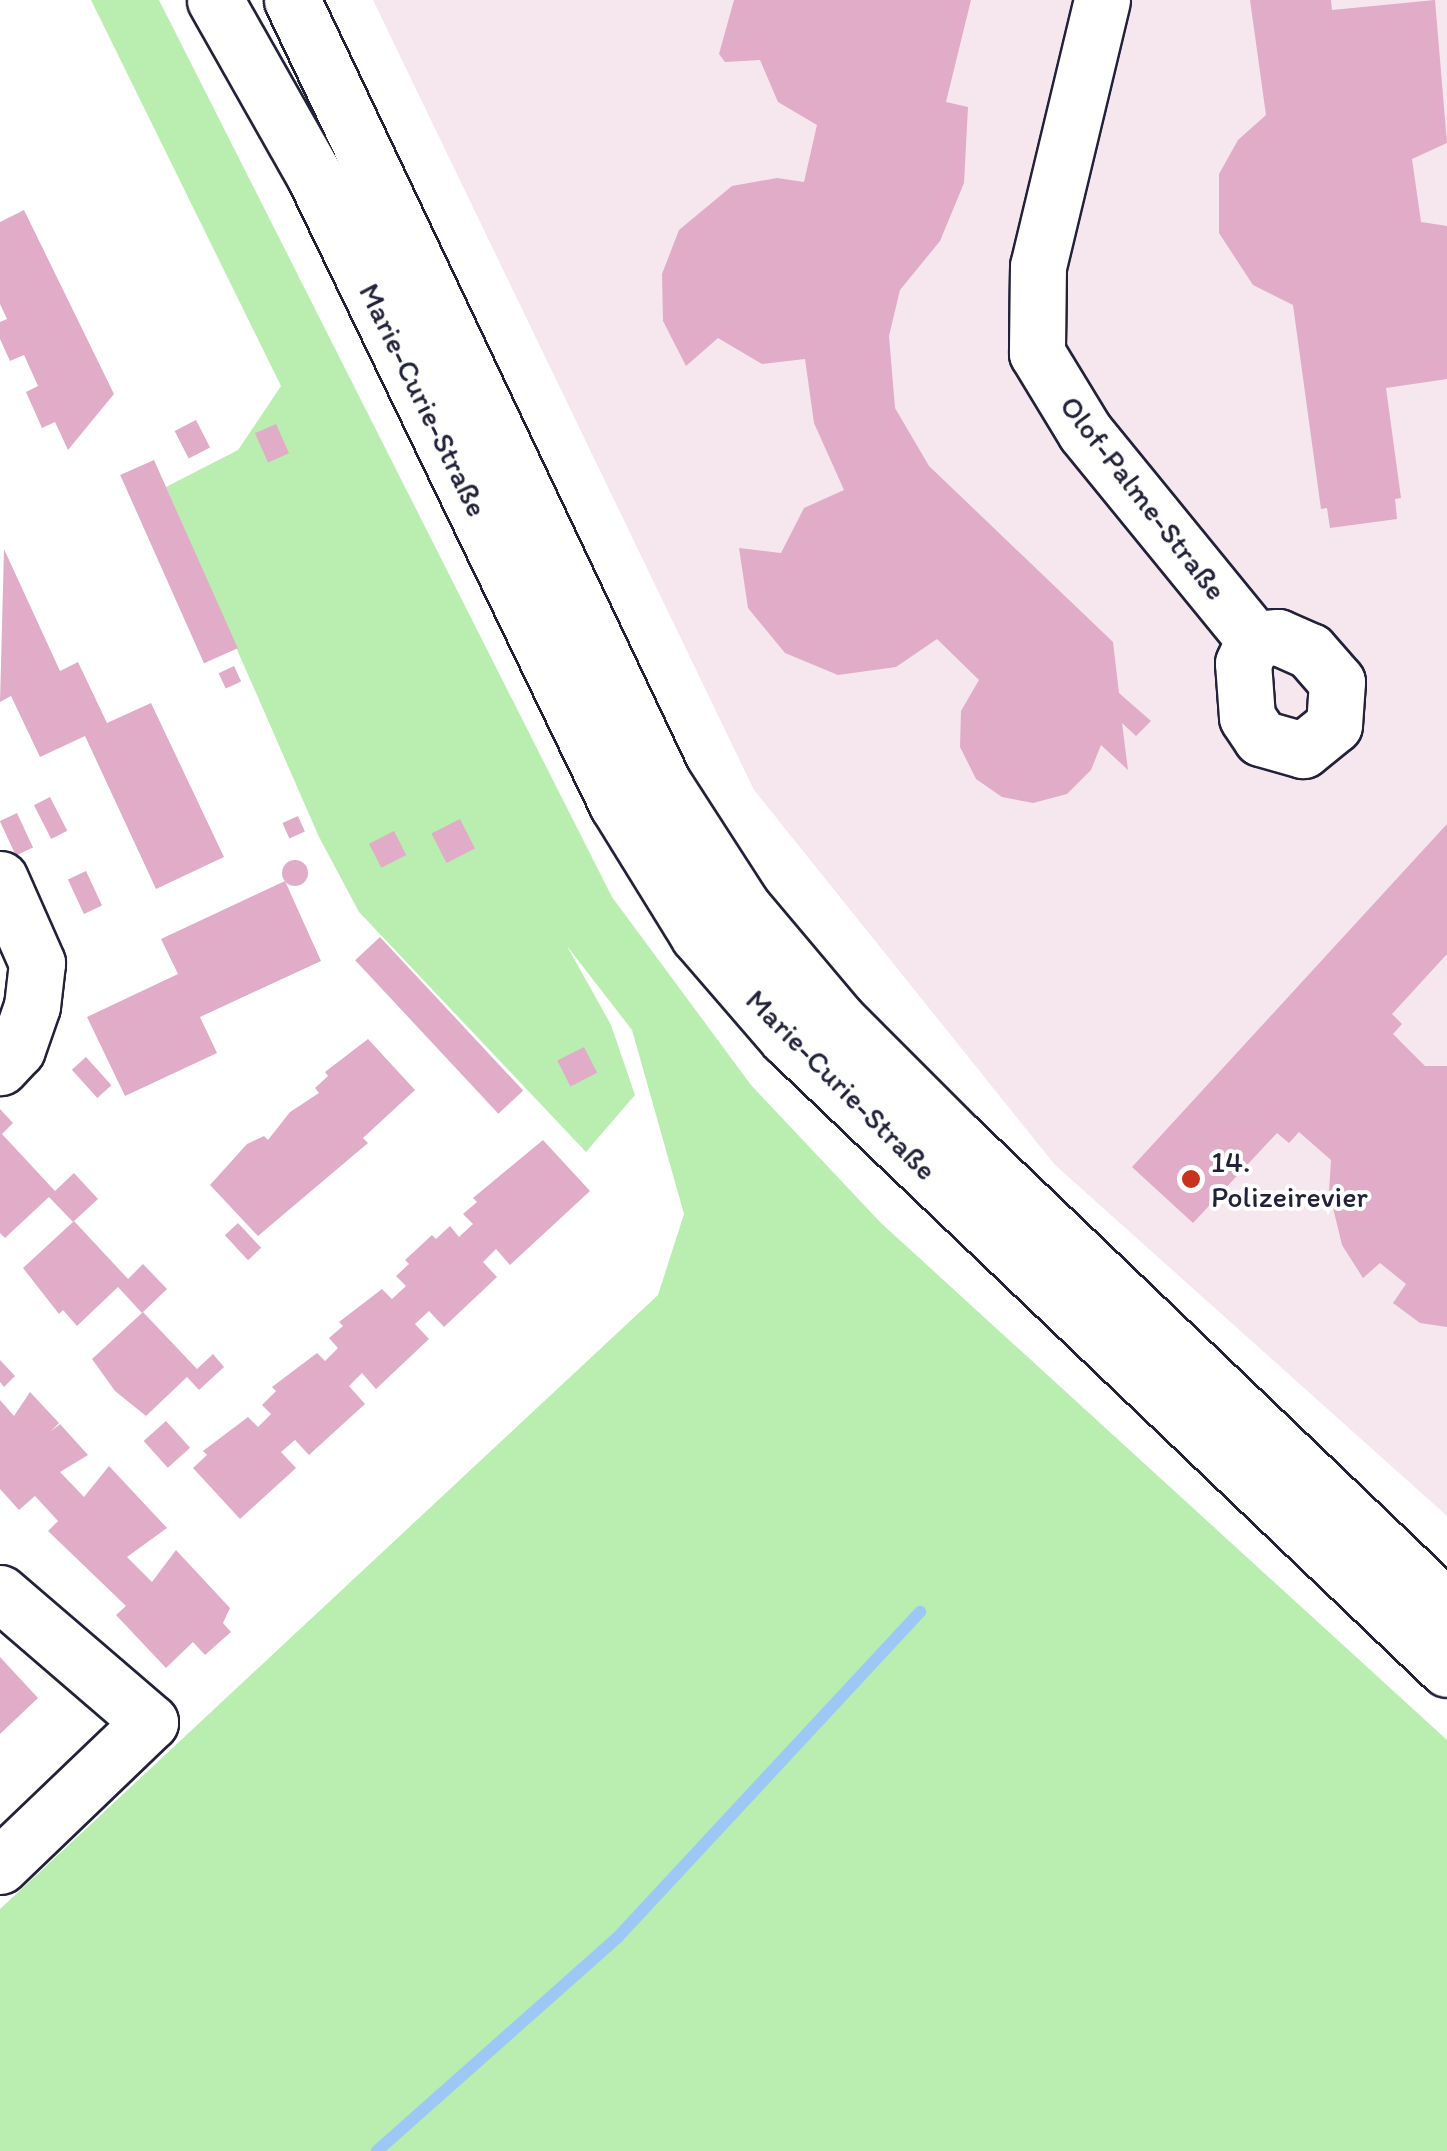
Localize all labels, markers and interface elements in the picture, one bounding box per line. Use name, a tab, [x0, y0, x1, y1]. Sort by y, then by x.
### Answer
street label: Marie-Curie-Straße	[351, 278, 495, 522]
street label: Olof-Palme-Straße	[1052, 389, 1234, 607]
street label: Marie-Curie-Straße	[738, 982, 944, 1188]
place label: 14. Polizeirevier	[1211, 1144, 1368, 1214]
marker: 14. Polizeirevier	[1180, 1168, 1202, 1190]

